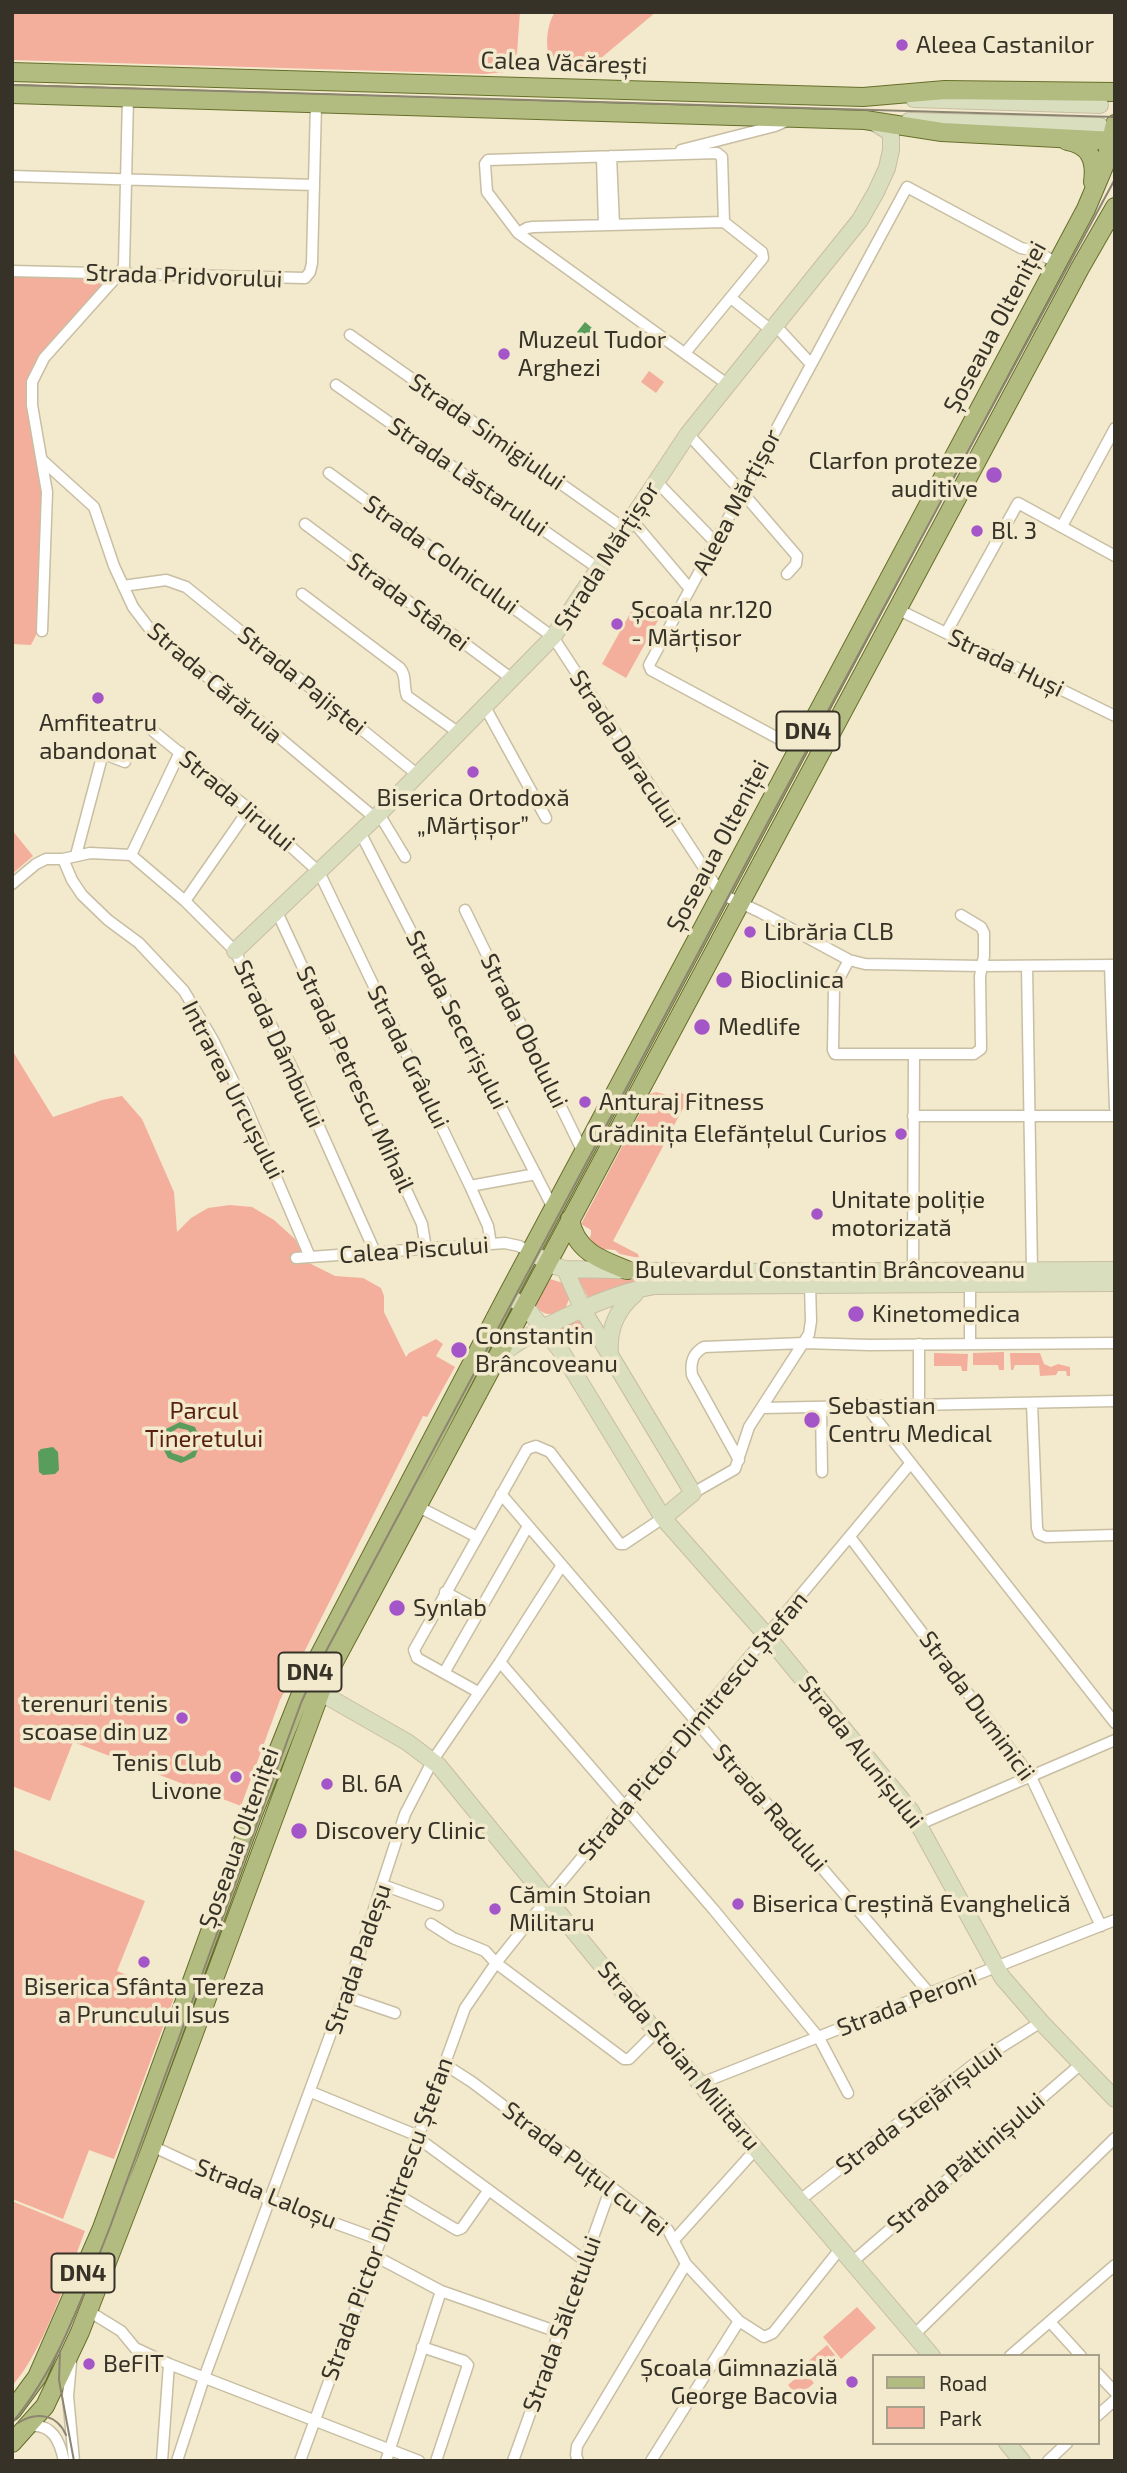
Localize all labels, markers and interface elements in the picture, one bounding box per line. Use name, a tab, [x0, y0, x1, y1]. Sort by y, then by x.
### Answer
place label: Aleea Castanilor	[916, 31, 1094, 59]
marker: Aleea Castanilor	[894, 37, 910, 53]
street label: Calea Văcărești	[480, 46, 648, 80]
street label: Șoseaua Olteniței	[938, 236, 1052, 418]
street label: Strada Pridvorului	[85, 258, 283, 294]
place label: Muzeul Tudor Arghezi	[518, 326, 666, 382]
marker: Muzeul Tudor Arghezi	[496, 346, 512, 362]
street label: Strada Simigiului	[403, 368, 571, 496]
street label: Strada Lăstarului	[383, 411, 553, 543]
street label: Aleea Mărțișor	[687, 424, 787, 580]
place label: Clarfon proteze auditive	[809, 447, 978, 503]
marker: Clarfon proteze auditive	[984, 465, 1004, 485]
street label: Strada Mărțișor	[548, 476, 666, 636]
street label: Strada Colnicului	[358, 489, 524, 621]
place label: Bl. 3	[991, 517, 1037, 545]
marker: Bl. 3	[969, 523, 985, 539]
street label: Strada Stânei	[341, 547, 475, 657]
place label: Școala nr.120 - Mărțisor	[631, 596, 773, 652]
street label: Strada Cărăruia	[142, 616, 288, 750]
marker: Școala nr.120 - Mărțisor	[609, 616, 625, 632]
street label: Strada Pajiștei	[232, 620, 372, 742]
street label: Strada Huși	[943, 623, 1069, 703]
street label: Strada Daracului	[563, 665, 687, 833]
marker: Amfiteatru abandonat	[90, 690, 106, 706]
place label: Amfiteatru abandonat	[39, 709, 157, 765]
road number: DN4	[776, 712, 840, 750]
street label: Strada Jirului	[173, 744, 301, 858]
street label: Șoseaua Olteniței	[661, 755, 775, 937]
marker: Biserica Ortodoxă „Mărțișor”	[465, 764, 481, 780]
place label: Biserica Ortodoxă „Mărțișor”	[376, 784, 570, 840]
place label: Librăria CLB	[764, 918, 894, 946]
marker: Librăria CLB	[742, 924, 758, 940]
street label: Strada Secerișului	[400, 926, 514, 1114]
street label: Strada Obolului	[474, 949, 574, 1113]
street label: Strada Dâmbului	[228, 956, 330, 1132]
street label: Strada Petrescu Mihail	[290, 961, 420, 1197]
place label: Bioclinica	[740, 966, 844, 994]
marker: Bioclinica	[714, 970, 734, 990]
street label: Strada Grâului	[361, 981, 455, 1133]
street label: Intrarea Urcușului	[176, 996, 290, 1184]
place label: Medlife	[718, 1013, 801, 1041]
marker: Medlife	[692, 1017, 712, 1037]
place label: Anturaj Fitness	[599, 1088, 764, 1116]
marker: Anturaj Fitness	[577, 1094, 593, 1110]
place label: Grădinița Elefănțelul Curios	[588, 1120, 887, 1148]
marker: Grădinița Elefănțelul Curios	[893, 1126, 909, 1142]
place label: Unitate poliție motorizată	[831, 1186, 985, 1242]
marker: Unitate poliție motorizată	[809, 1206, 825, 1222]
street label: Calea Piscului	[338, 1230, 490, 1270]
street label: Bulevardul Constantin Brâncoveanu	[635, 1256, 1025, 1284]
place label: Kinetomedica	[872, 1300, 1020, 1328]
marker: Kinetomedica	[846, 1304, 866, 1324]
place label: Constantin Brâncoveanu	[475, 1322, 618, 1378]
marker: Constantin Brâncoveanu	[449, 1340, 469, 1360]
place label: Sebastian Centru Medical	[828, 1392, 992, 1448]
park label: Parcul Tineretului	[145, 1397, 263, 1453]
marker: Sebastian Centru Medical	[802, 1410, 822, 1430]
street label: Strada Pictor Dimitrescu Ștefan	[572, 1586, 814, 1866]
place label: Synlab	[413, 1594, 487, 1622]
marker: Synlab	[387, 1598, 407, 1618]
street label: Strada Duminicii	[913, 1626, 1041, 1786]
road number: DN4	[278, 1652, 342, 1692]
street label: Strada Alunișului	[792, 1670, 930, 1834]
place label: terenuri tenis scoase din uz	[21, 1690, 168, 1746]
marker: terenuri tenis scoase din uz	[174, 1710, 190, 1726]
street label: Strada Radului	[707, 1738, 833, 1878]
street label: Șoseaua Olteniței	[193, 1744, 285, 1932]
place label: Tenis Club Livone	[112, 1749, 222, 1805]
marker: Tenis Club Livone	[228, 1769, 244, 1785]
place label: Bl. 6A	[341, 1770, 403, 1798]
marker: Bl. 6A	[319, 1776, 335, 1792]
place label: Discovery Clinic	[315, 1817, 486, 1845]
marker: Discovery Clinic	[289, 1821, 309, 1841]
street label: Strada Padeșu	[319, 1880, 397, 2038]
place label: Cămin Stoian Militaru	[509, 1881, 651, 1937]
place label: Biserica Creștină Evanghelică	[752, 1890, 1071, 1918]
marker: Biserica Creștină Evanghelică	[730, 1896, 746, 1912]
marker: Cămin Stoian Militaru	[487, 1901, 503, 1917]
marker: Biserica Sfânta Tereza a Pruncului Isus	[136, 1954, 152, 1970]
street label: Strada Stoian Militaru	[592, 1956, 766, 2156]
street label: Strada Peroni	[833, 1963, 981, 2043]
place label: Biserica Sfânta Tereza a Pruncului Isus	[24, 1973, 264, 2029]
street label: Strada Stejărișului	[830, 2037, 1008, 2181]
street label: Strada Pictor Dimitrescu Ștefan	[315, 2053, 459, 2385]
street label: Strada Păltinișului	[881, 2087, 1051, 2239]
street label: Strada Puțul cu Tei	[497, 2096, 673, 2242]
street label: Strada Laloșu	[191, 2153, 341, 2235]
street label: Strada Sălcetului	[517, 2232, 607, 2416]
road number: DN4	[52, 2254, 114, 2292]
place label: BeFIT	[103, 2350, 164, 2378]
place label: Școala Gimnazială George Bacovia	[640, 2354, 838, 2410]
legend	[872, 2354, 1099, 2445]
marker: BeFIT	[81, 2356, 97, 2372]
text: Road	[939, 2370, 987, 2395]
marker: Școala Gimnazială George Bacovia	[844, 2374, 860, 2390]
text: Park	[939, 2405, 982, 2430]

